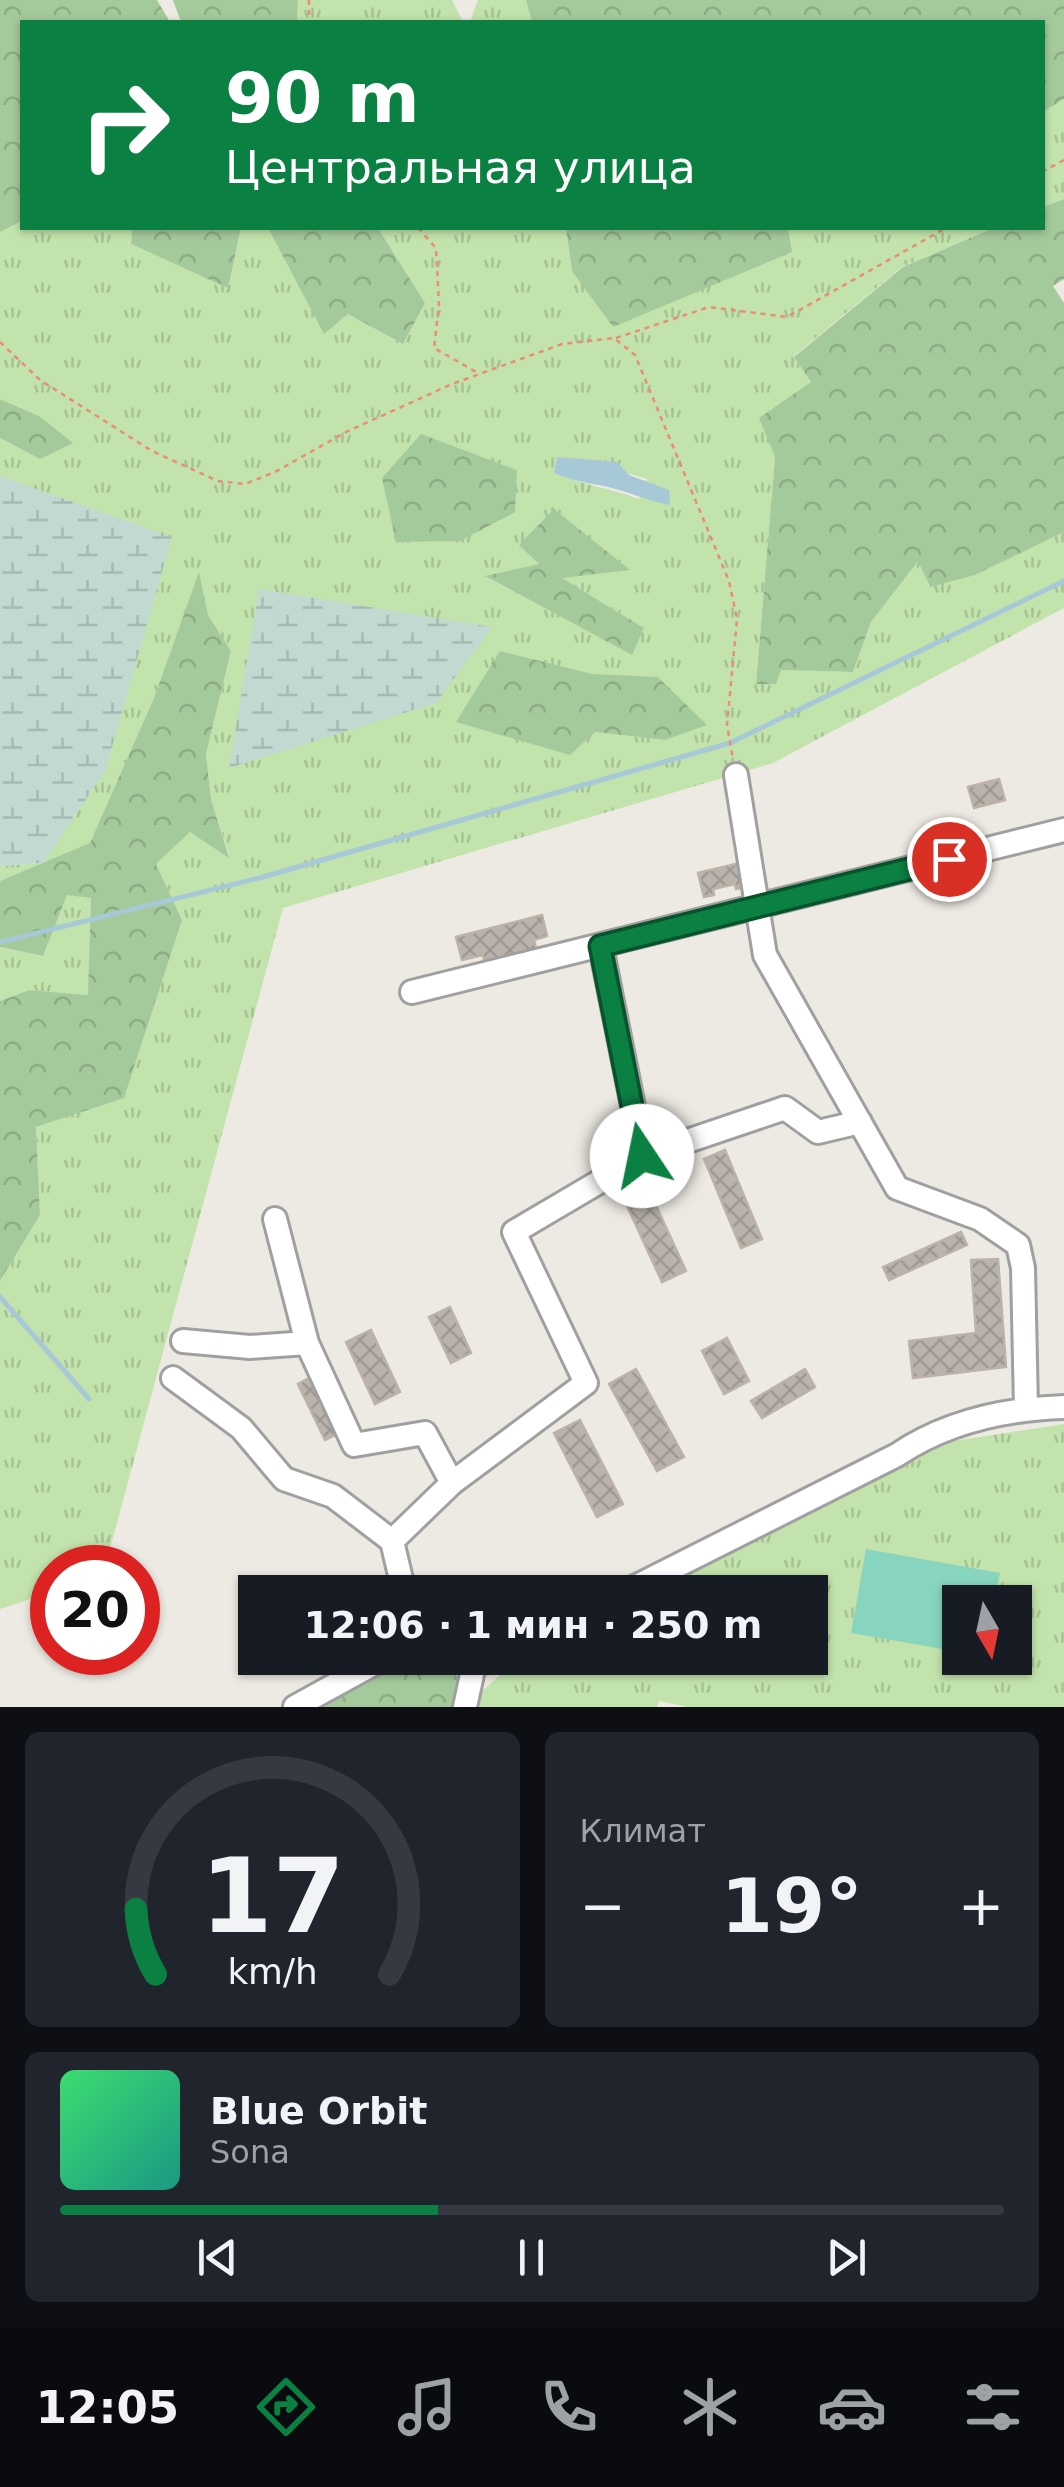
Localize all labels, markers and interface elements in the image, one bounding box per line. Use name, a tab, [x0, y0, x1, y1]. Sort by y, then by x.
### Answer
text: 90 m	[225, 57, 420, 139]
icon: right	[60, 60, 190, 190]
text: Центральная улица	[225, 141, 696, 194]
pin	[907, 817, 992, 902]
icon: arrive	[922, 832, 977, 887]
position arrow	[590, 1104, 694, 1208]
speed limit sign: 20	[30, 1545, 160, 1675]
north arrow	[942, 1585, 1032, 1675]
map controls	[942, 1585, 1032, 1675]
text: 12:06 · 1 мин · 250 m	[304, 1603, 762, 1647]
text: Климат	[580, 1812, 706, 1850]
text: 17	[200, 1835, 345, 1957]
text: 19°	[721, 1862, 863, 1950]
text: −	[580, 1874, 626, 1938]
text: +	[958, 1874, 1004, 1938]
text: km/h	[227, 1951, 317, 1992]
text: Blue Orbit	[210, 2089, 427, 2133]
text: Sona	[210, 2133, 290, 2171]
icon: previous	[190, 2230, 245, 2285]
icon: pause	[504, 2230, 559, 2285]
icon: next	[819, 2230, 874, 2285]
icon: directions	[251, 2372, 321, 2442]
icon: music	[392, 2372, 462, 2442]
icon: phone	[534, 2372, 604, 2442]
icon: climate	[675, 2372, 745, 2442]
icon: car	[817, 2372, 887, 2442]
icon: filters	[958, 2372, 1028, 2442]
text: 12:05	[36, 2381, 179, 2434]

